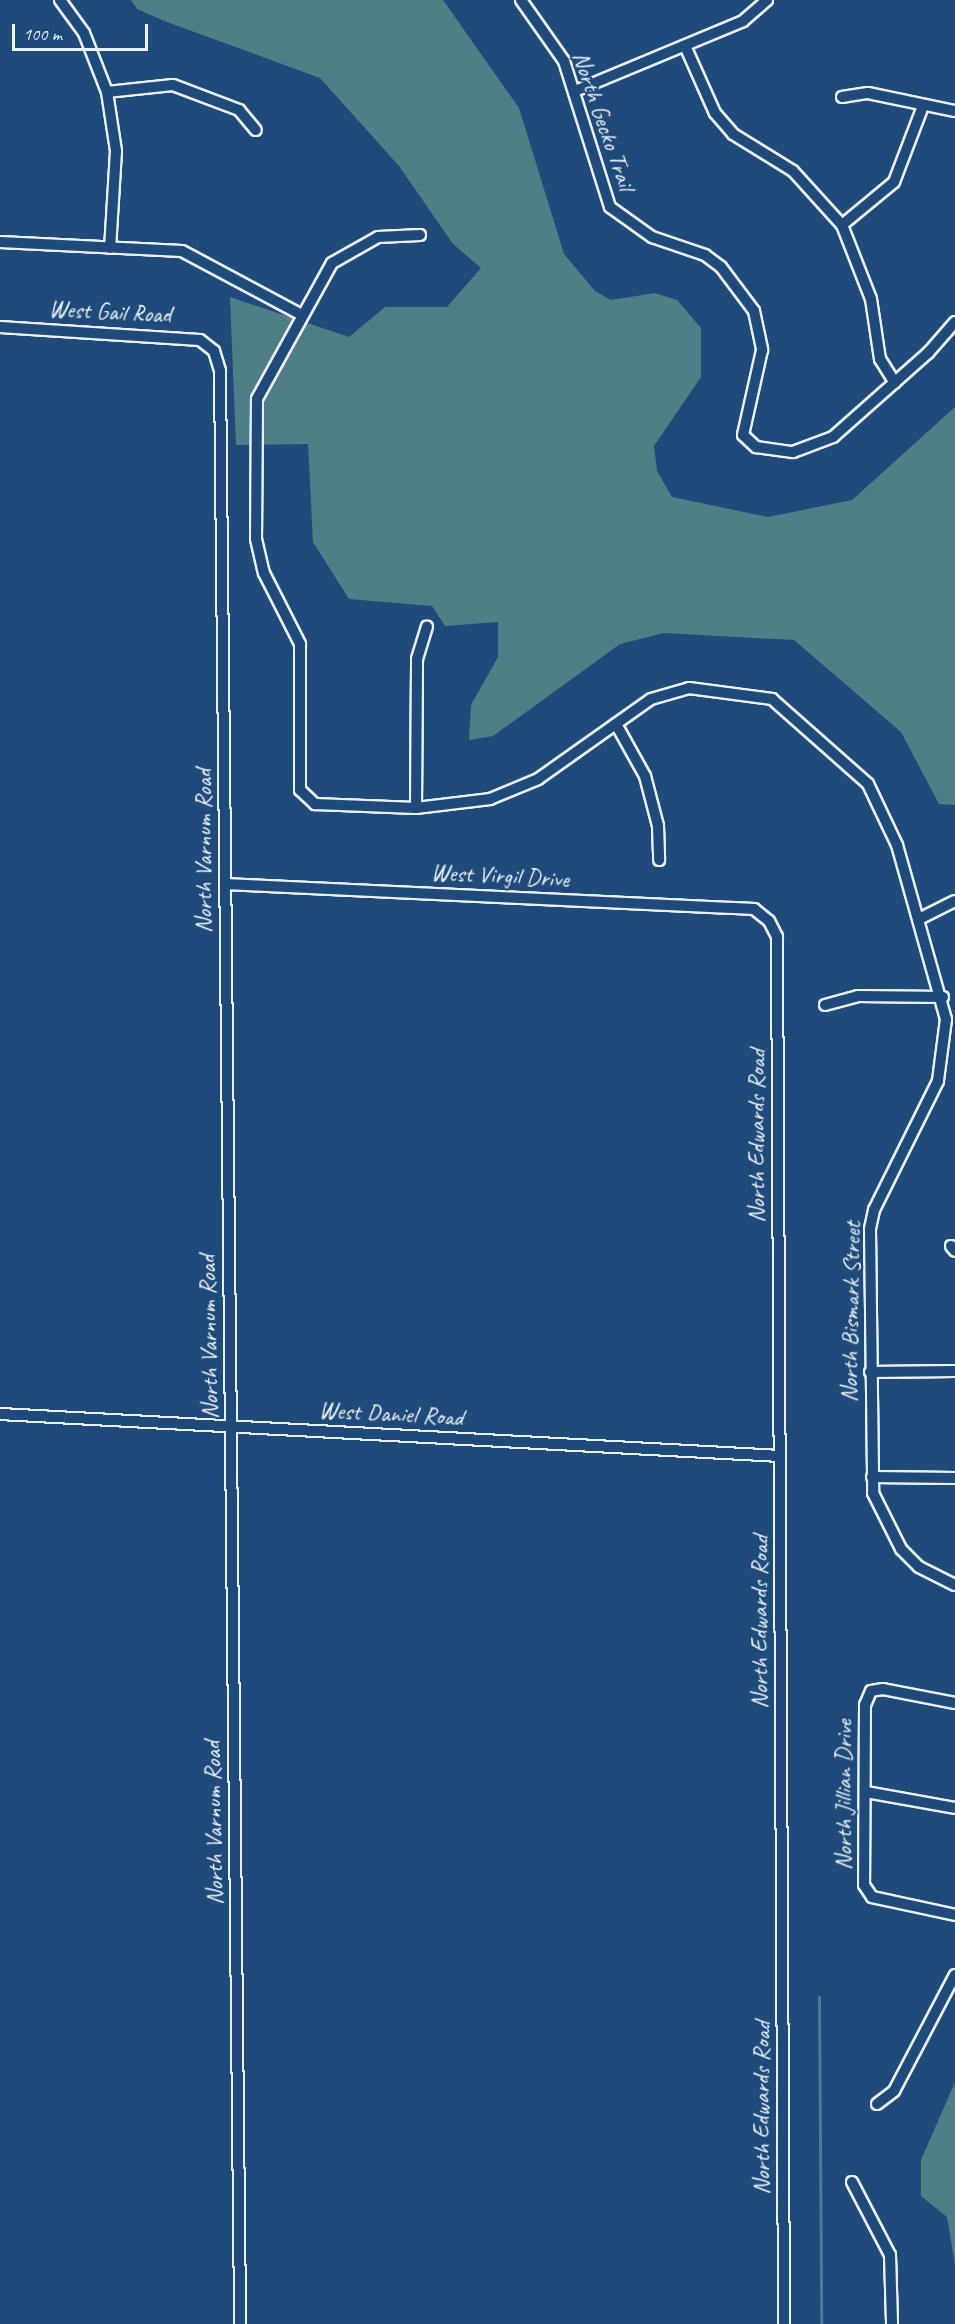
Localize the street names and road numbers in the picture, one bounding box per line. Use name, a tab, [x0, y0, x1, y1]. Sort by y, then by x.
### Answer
street label: North Gecko Trail	[566, 48, 640, 194]
street label: West Gail Road	[47, 294, 173, 330]
street label: North Varnum Road	[190, 769, 218, 933]
street label: West Virgil Drive	[430, 858, 570, 894]
street label: North Edwards Road	[743, 1049, 771, 1223]
street label: North Bismark Street	[835, 1221, 867, 1403]
street label: North Varnum Road	[193, 1254, 225, 1420]
street label: West Daniel Road	[318, 1396, 464, 1432]
street label: North Edwards Road	[746, 1535, 774, 1709]
street label: North Jillian Drive	[830, 1720, 858, 1870]
street label: North Varnum Road	[198, 1740, 230, 1906]
street label: North Edwards Road	[748, 2021, 776, 2195]

